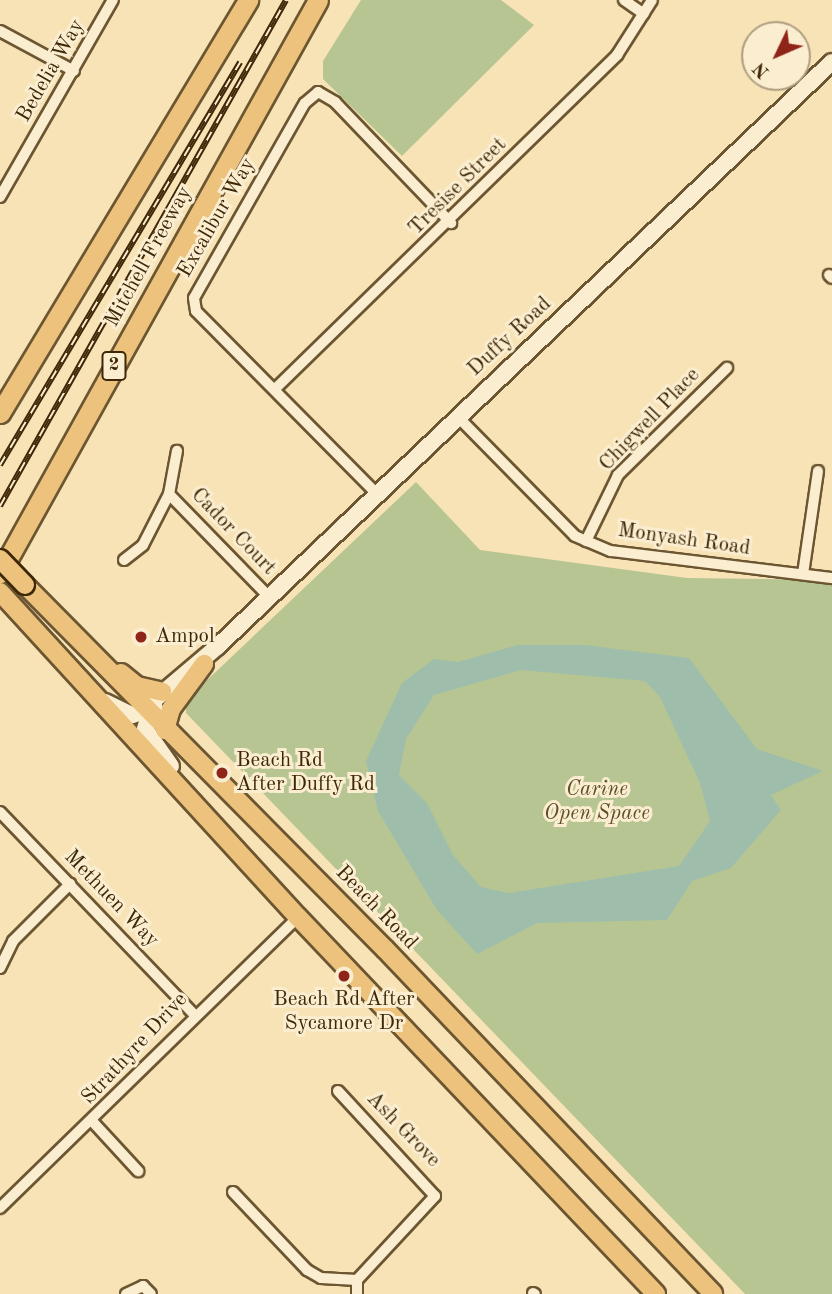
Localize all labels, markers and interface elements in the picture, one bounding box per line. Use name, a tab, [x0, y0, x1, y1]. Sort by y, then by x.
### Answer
street label: Bedelia Way	[12, 15, 90, 127]
north arrow	[741, 21, 811, 91]
text: N	[750, 58, 774, 81]
street label: Tresise Street	[404, 133, 512, 241]
street label: Excalibur Way	[173, 154, 261, 282]
street label: Mitchell Freeway	[100, 182, 198, 332]
street label: Duffy Road	[463, 292, 557, 382]
road number: 2	[100, 350, 128, 382]
street label: Chigwell Place	[594, 363, 706, 477]
street label: Cador Court	[185, 483, 281, 581]
street label: Monyash Road	[616, 518, 752, 562]
place label: Ampol	[155, 624, 215, 650]
marker: Ampol	[133, 629, 149, 645]
place label: Beach Rd After Duffy Rd	[236, 748, 375, 798]
marker: Beach Rd After Duffy Rd	[214, 765, 230, 781]
park label: Carine Open Space	[544, 777, 650, 827]
street label: Methuen Way	[58, 845, 164, 953]
street label: Beach Road	[330, 860, 422, 956]
marker: Beach Rd After Sycamore Dr	[336, 968, 352, 984]
place label: Beach Rd After Sycamore Dr	[273, 987, 415, 1037]
street label: Strathyre Drive	[77, 988, 193, 1110]
street label: Ash Grove	[361, 1087, 445, 1173]

